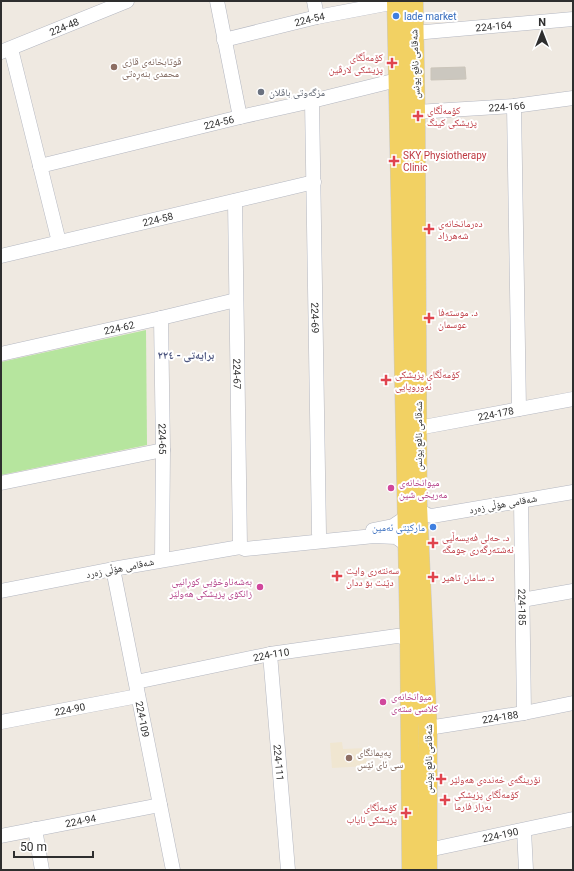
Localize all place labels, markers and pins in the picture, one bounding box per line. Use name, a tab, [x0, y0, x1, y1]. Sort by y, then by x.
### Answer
marker: lade market	[391, 11, 401, 21]
place label: lade market	[404, 11, 456, 22]
place label: کۆمەڵگای پزیشکی لارڤین	[329, 51, 383, 76]
place label: قوتابخانەی قازی محمدی بنەڕەتی	[122, 56, 181, 81]
marker: کۆمەڵگای پزیشکی لارڤین	[386, 57, 398, 69]
marker: قوتابخانەی قازی محمدی بنەڕەتی	[109, 62, 119, 72]
marker: مزگه‌وتی باقلان	[256, 87, 266, 97]
place label: مزگه‌وتی باقلان	[269, 87, 326, 99]
place label: کۆمەڵگای پزیشکی کینگ	[427, 104, 477, 129]
marker: کۆمەڵگای پزیشکی کینگ	[412, 110, 424, 122]
place label: SKY Physiotherapy Clinic	[403, 150, 487, 173]
marker: SKY Physiotherapy Clinic	[388, 155, 400, 167]
place label: دەرمانخانەی شەهرزاد	[438, 218, 483, 241]
marker: دەرمانخانەی شەهرزاد	[423, 223, 435, 235]
place label: د. موستەفا عوسمان	[438, 307, 478, 331]
marker: د. موستەفا عوسمان	[423, 312, 435, 324]
place label: کۆمەڵگای پزیشکی ئەوروپایی	[395, 368, 460, 393]
marker: کۆمەڵگای پزیشکی ئەوروپایی	[380, 374, 392, 386]
place label: میوانخانەی مەریخی شین	[399, 477, 448, 501]
marker: میوانخانەی مەریخی شین	[386, 483, 396, 493]
place label: مارکێتی ئەمین	[372, 522, 425, 534]
marker: مارکێتی ئەمین	[428, 522, 438, 532]
place label: د. حەلی فەیسەڵیی نەشتەرگەری جومگە	[442, 531, 514, 556]
marker: د. حەلی فەیسەڵیی نەشتەرگەری جومگە	[427, 537, 439, 549]
place label: سەنتەری وایت دێنت بۆ ددان	[346, 565, 400, 589]
marker: سەنتەری وایت دێنت بۆ ددان	[331, 570, 343, 582]
marker: د. سامان تاهیر	[427, 571, 439, 583]
place label: د. سامان تاهیر	[441, 572, 494, 584]
place label: بەشەناوخۆیی کوڕانیی زانکۆی پزیشکی هەولێر	[169, 576, 252, 600]
marker: بەشەناوخۆیی کوڕانیی زانکۆی پزیشکی هەولێر	[255, 582, 265, 592]
place label: میوانخانەی کلاسی ستەی	[391, 691, 438, 715]
marker: میوانخانەی کلاسی ستەی	[378, 697, 388, 707]
place label: پەیمانگای سی ئای ئێس	[357, 747, 404, 771]
marker: پەیمانگای سی ئای ئێس	[344, 753, 354, 763]
marker: نۆرینگەی خەندەی هەولێر	[435, 773, 447, 785]
place label: نۆرینگەی خەندەی هەولێر	[449, 774, 541, 786]
place label: کۆمەڵگای پزیشکی بەزاز فارما	[454, 788, 519, 812]
marker: کۆمەڵگای پزیشکی بەزاز فارما	[439, 794, 451, 806]
place label: کۆمەڵگای پزیشکی نایاب	[347, 801, 397, 826]
marker: کۆمەڵگای پزیشکی نایاب	[400, 807, 412, 819]

